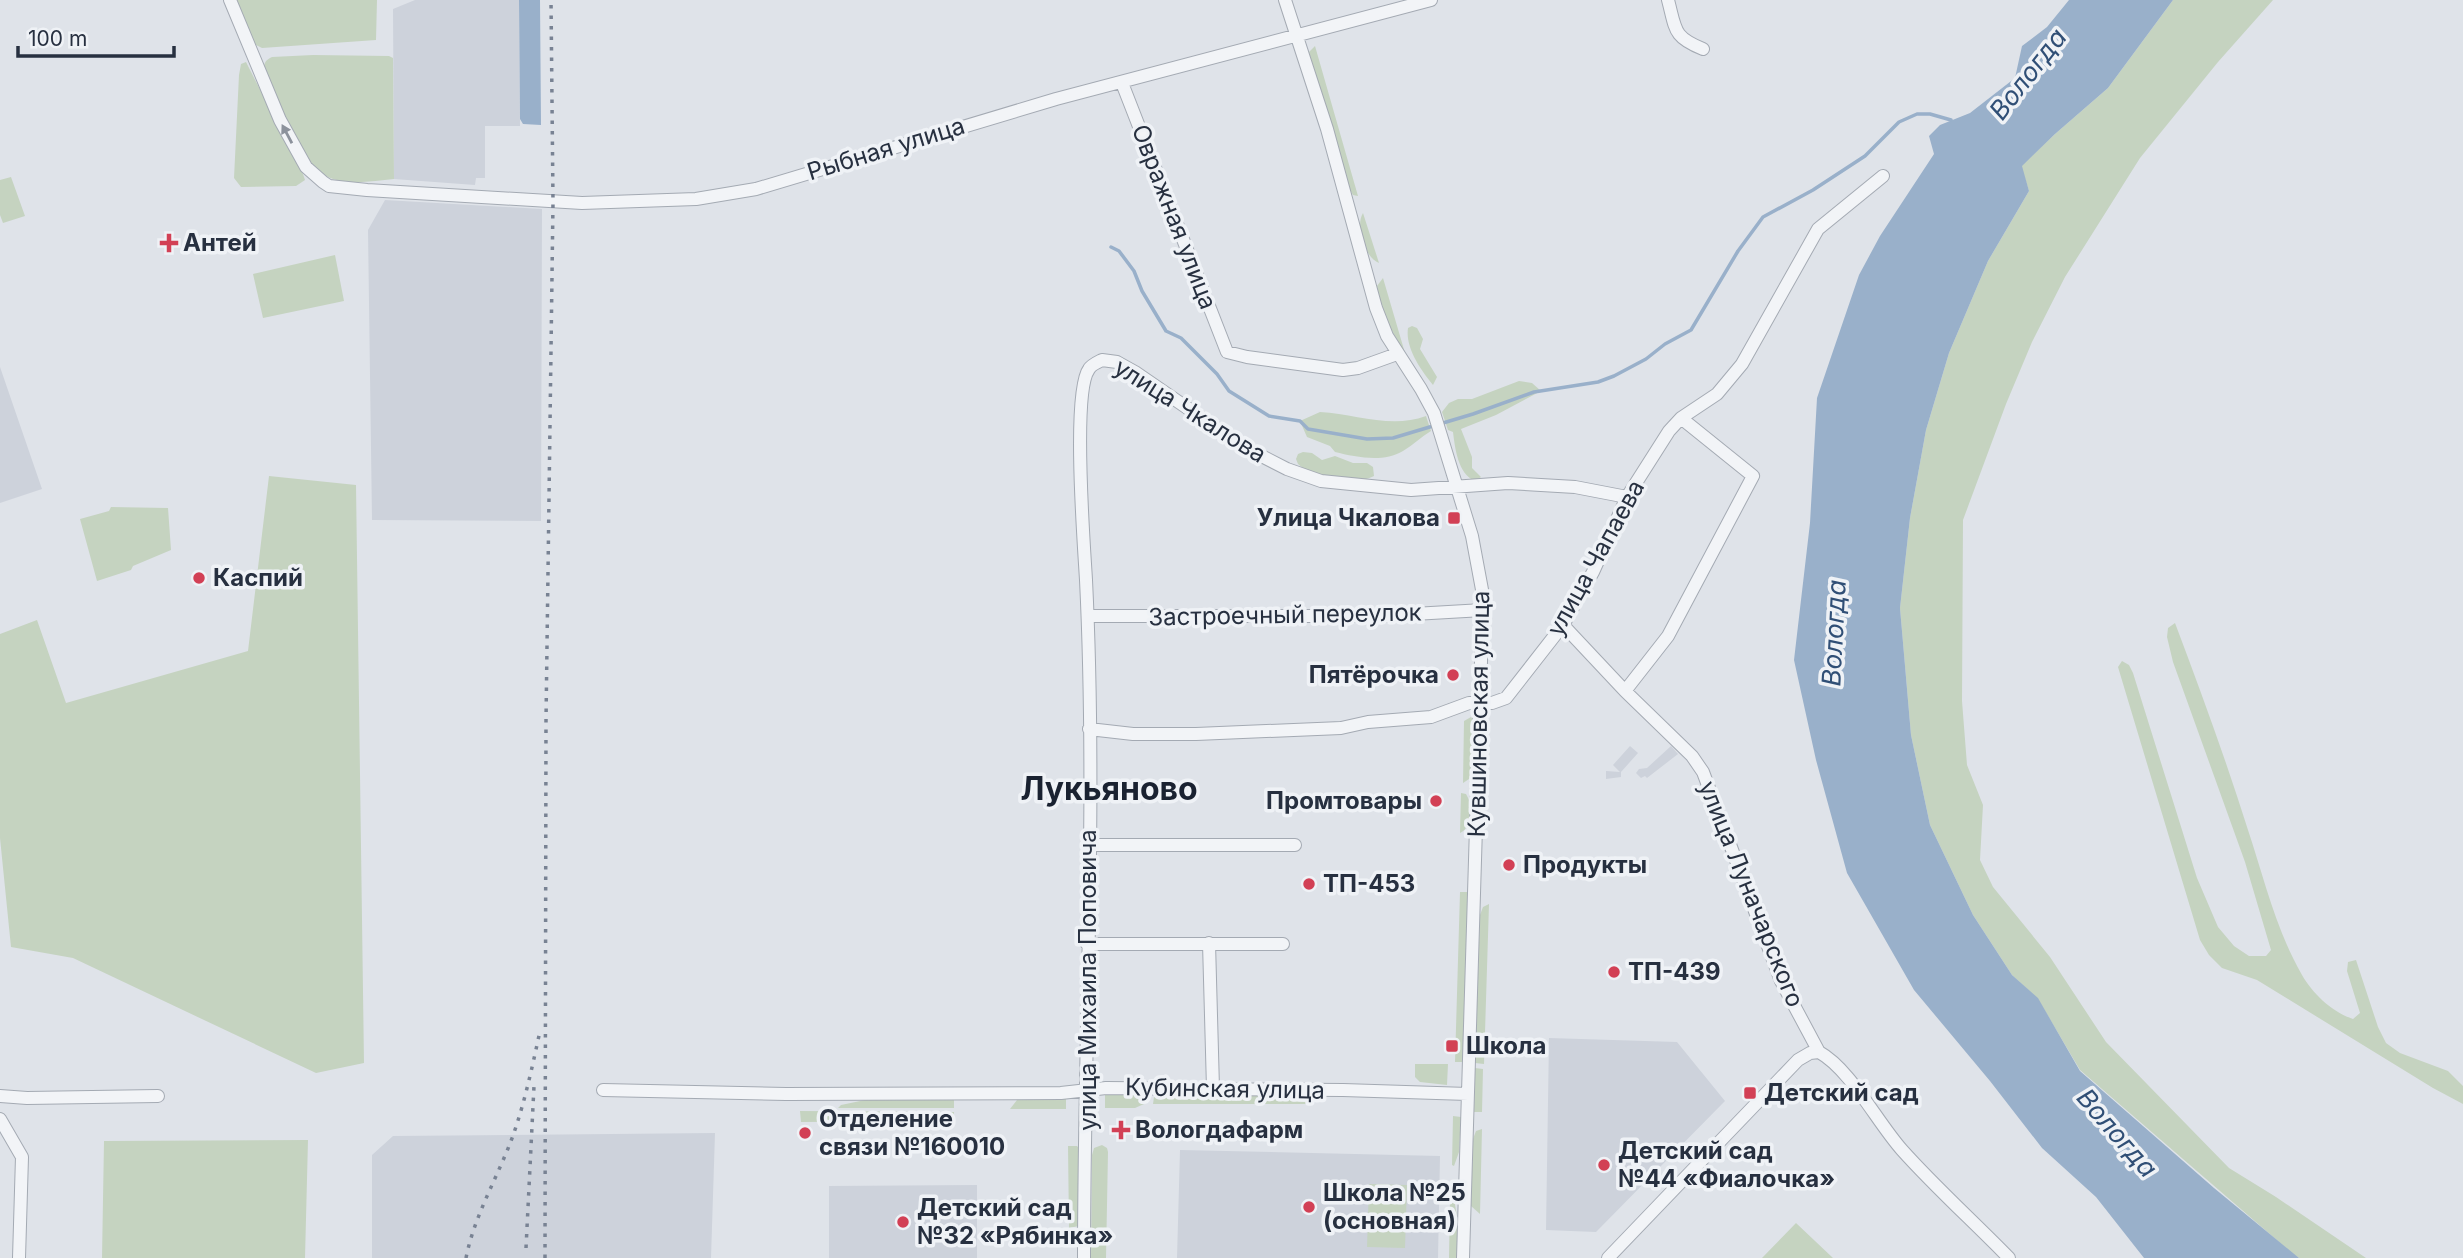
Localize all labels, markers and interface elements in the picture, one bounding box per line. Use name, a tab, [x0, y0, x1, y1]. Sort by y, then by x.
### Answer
scale bar	[18, 14, 173, 58]
water label: Вологда	[1982, 22, 2073, 125]
text: 100 m	[28, 26, 87, 51]
street label: Рыбная улица	[804, 111, 968, 186]
street label: Овражная улица	[1126, 120, 1223, 313]
one-way arrow	[281, 124, 293, 144]
place label: Антей	[183, 228, 257, 257]
marker: Антей	[161, 235, 177, 251]
street label: улица Чкалова	[1109, 352, 1272, 469]
street label: улица Чапаева	[1541, 475, 1650, 641]
place label: Улица Чкалова	[1257, 503, 1440, 532]
marker: Улица Чкалова	[1446, 510, 1462, 526]
place label: Каспий	[213, 563, 303, 592]
marker: Каспий	[191, 570, 207, 586]
water label: Вологда	[1815, 579, 1852, 687]
street label: Кувшиновская улица	[1462, 590, 1495, 838]
street label: Застроечный переулок	[1148, 598, 1422, 631]
place label: Пятёрочка	[1309, 660, 1439, 689]
marker: Пятёрочка	[1445, 667, 1461, 683]
district label: Лукьяново	[1020, 769, 1198, 808]
street label: улица Луначарского	[1693, 777, 1810, 1011]
place label: Промтовары	[1266, 786, 1422, 815]
marker: Промтовары	[1428, 793, 1444, 809]
street label: улица Михаила Поповича	[1073, 829, 1102, 1131]
place label: Продукты	[1523, 850, 1647, 879]
marker: Продукты	[1501, 857, 1517, 873]
place label: ТП-453	[1323, 869, 1415, 898]
marker: ТП-453	[1301, 876, 1317, 892]
place label: ТП-439	[1628, 957, 1720, 986]
marker: ТП-439	[1606, 964, 1622, 980]
place label: Школа	[1466, 1031, 1546, 1060]
marker: Школа	[1444, 1038, 1460, 1054]
street label: Кубинская улица	[1125, 1072, 1325, 1105]
place label: Детский сад	[1764, 1078, 1919, 1107]
water label: Вологда	[2071, 1082, 2164, 1183]
marker: Детский сад	[1742, 1085, 1758, 1101]
place label: Отделение связи №160010	[819, 1104, 1005, 1161]
place label: Вологдафарм	[1135, 1115, 1303, 1144]
marker: Вологдафарм	[1113, 1122, 1129, 1138]
marker: Отделение связи №160010	[797, 1125, 813, 1141]
place label: Детский сад №44 «Фиалочка»	[1618, 1136, 1835, 1193]
marker: Детский сад №44 «Фиалочка»	[1596, 1157, 1612, 1173]
place label: Школа №25 (основная)	[1323, 1178, 1466, 1235]
place label: Детский сад №32 «Рябинка»	[917, 1193, 1113, 1250]
marker: Школа №25 (основная)	[1301, 1199, 1317, 1215]
marker: Детский сад №32 «Рябинка»	[895, 1214, 911, 1230]

